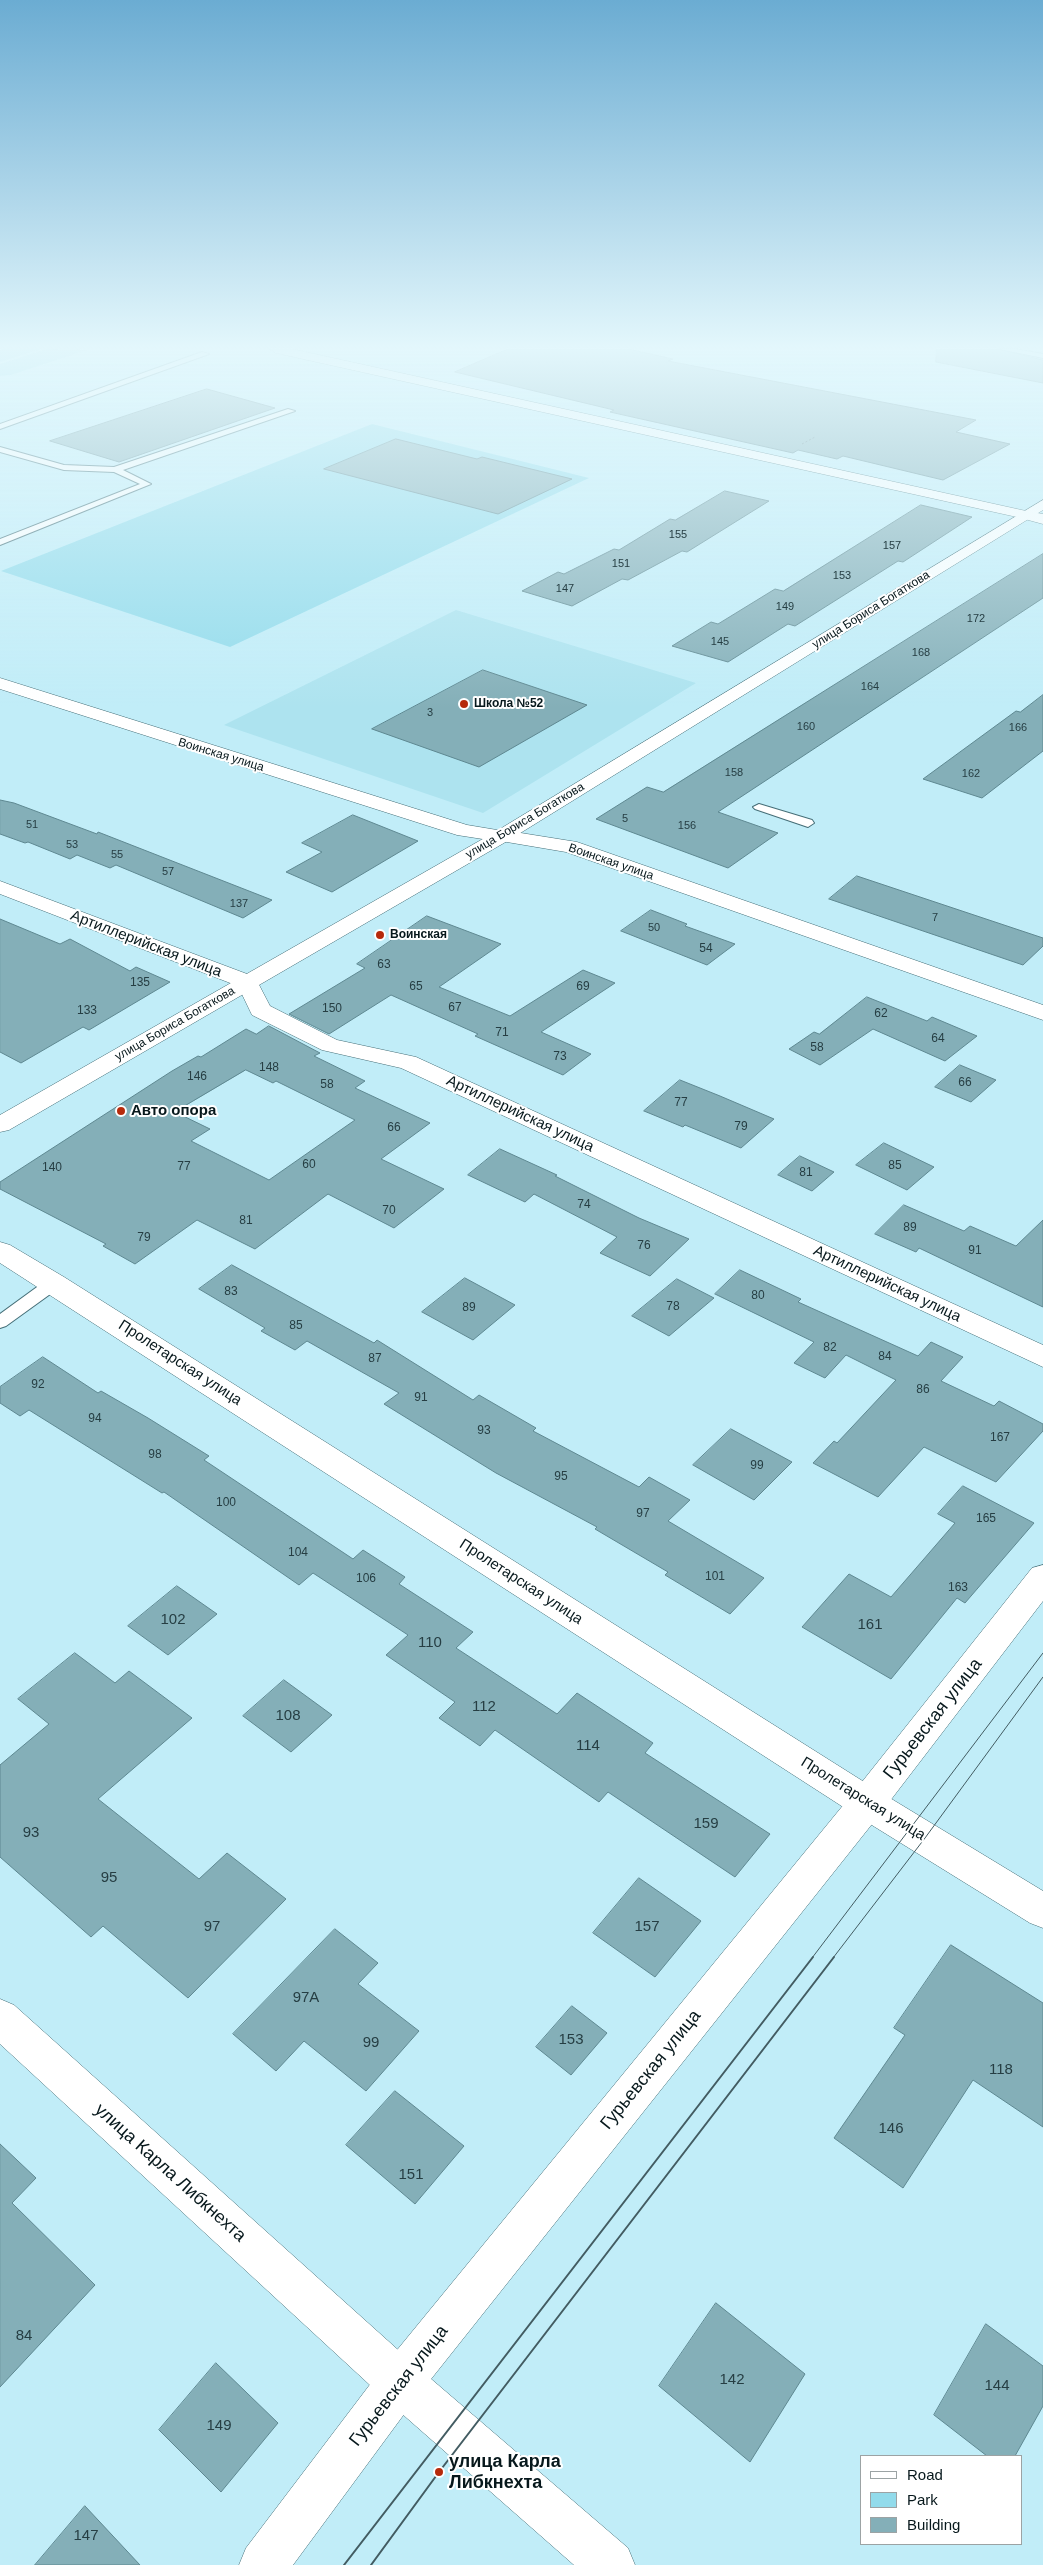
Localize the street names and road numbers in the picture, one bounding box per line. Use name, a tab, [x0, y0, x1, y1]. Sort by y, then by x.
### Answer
street label: улица Бориса Богаткова	[810, 568, 932, 652]
street label: Воинская улица	[176, 735, 266, 775]
street label: улица Бориса Богаткова	[463, 780, 587, 862]
street label: Воинская улица	[567, 841, 655, 883]
street label: Артиллерийская улица	[68, 907, 224, 981]
street label: улица Бориса Богаткова	[113, 984, 237, 1064]
street label: Артиллерийская улица	[443, 1072, 597, 1156]
street label: Артиллерийская улица	[810, 1242, 964, 1326]
street label: Пролетарская улица	[115, 1316, 245, 1410]
street label: Пролетарская улица	[456, 1535, 586, 1629]
street label: Гурьевская улица	[879, 1654, 987, 1784]
street label: Пролетарская улица	[797, 1753, 929, 1845]
street label: Гурьевская улица	[596, 2006, 706, 2134]
street label: улица Карла Либкнехта	[90, 2099, 250, 2247]
street label: Гурьевская улица	[345, 2321, 453, 2451]

